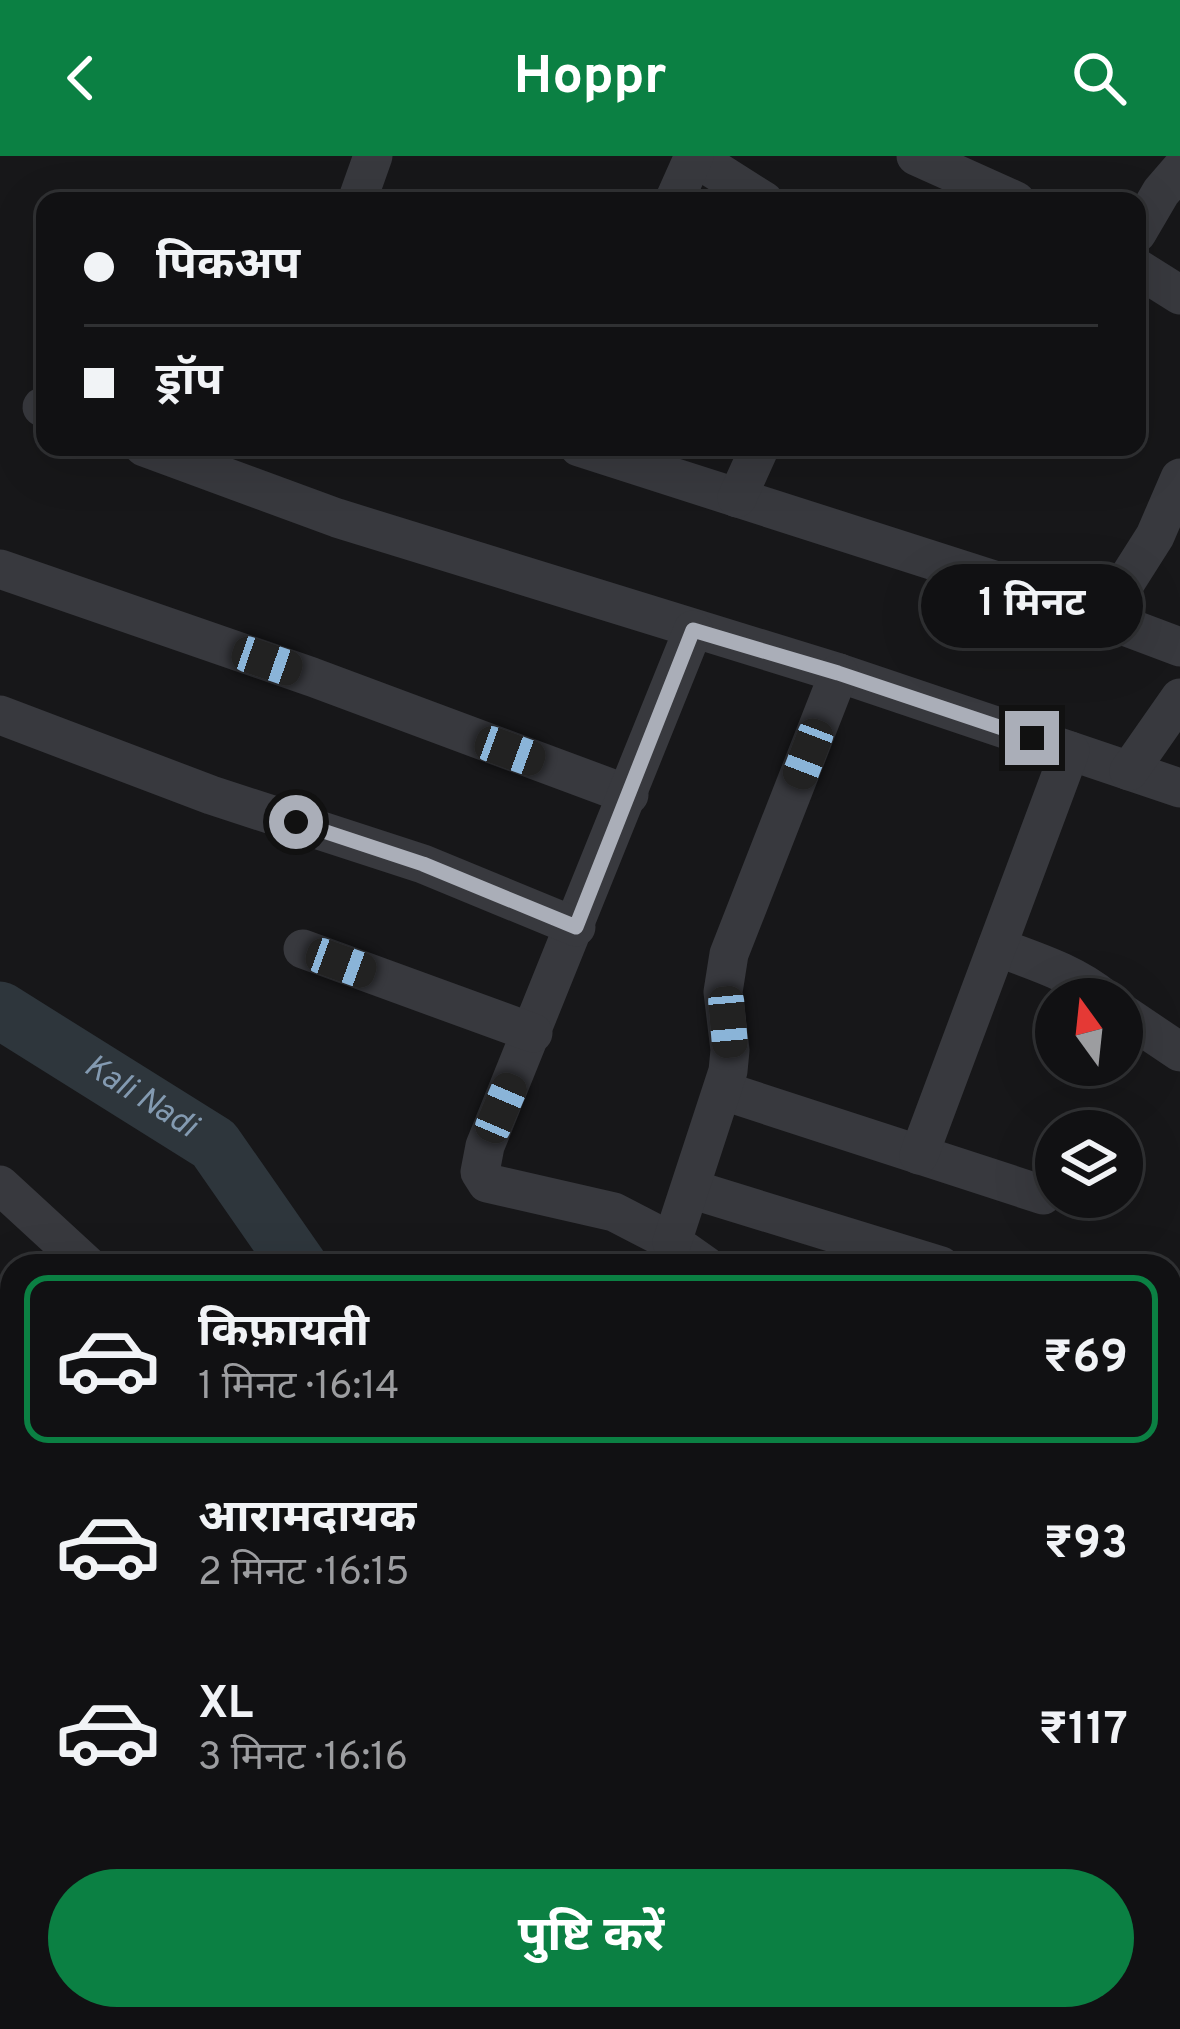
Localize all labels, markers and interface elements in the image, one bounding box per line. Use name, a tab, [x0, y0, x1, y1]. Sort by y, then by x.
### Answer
text: Hoppr	[514, 44, 666, 113]
icon: back	[48, 45, 114, 111]
icon: search	[1066, 45, 1132, 111]
text: पिकअप	[156, 238, 300, 295]
text: ड्रॉप	[156, 354, 223, 411]
callout: 1 मिनट	[921, 564, 1143, 648]
text: 1 मिनट	[978, 581, 1086, 630]
car	[227, 632, 307, 690]
route end	[1005, 711, 1059, 765]
car	[778, 714, 838, 794]
car	[470, 722, 550, 780]
route start	[269, 795, 323, 849]
car	[301, 934, 381, 992]
north arrow	[1035, 978, 1143, 1086]
map controls	[1035, 978, 1143, 1218]
car	[707, 985, 749, 1059]
water label: Kali Nadi	[75, 1046, 206, 1150]
car	[470, 1068, 532, 1148]
button: layers	[1035, 1110, 1143, 1218]
icon: car	[54, 1305, 162, 1413]
text: किफ़ायती	[198, 1305, 369, 1362]
text: ₹69	[1043, 1331, 1128, 1388]
text: 1 मिनट · 16:14	[198, 1364, 399, 1413]
icon: car	[54, 1491, 162, 1599]
text: आरामदायक	[198, 1491, 416, 1548]
text: ₹93	[1044, 1517, 1128, 1574]
text: 2 मिनट · 16:15	[198, 1550, 409, 1599]
icon: car	[54, 1677, 162, 1785]
text: XL	[198, 1677, 253, 1734]
text: ₹117	[1038, 1703, 1128, 1760]
text: 3 मिनट · 16:16	[198, 1735, 408, 1784]
button: पुष्टि करें	[48, 1869, 1134, 2007]

